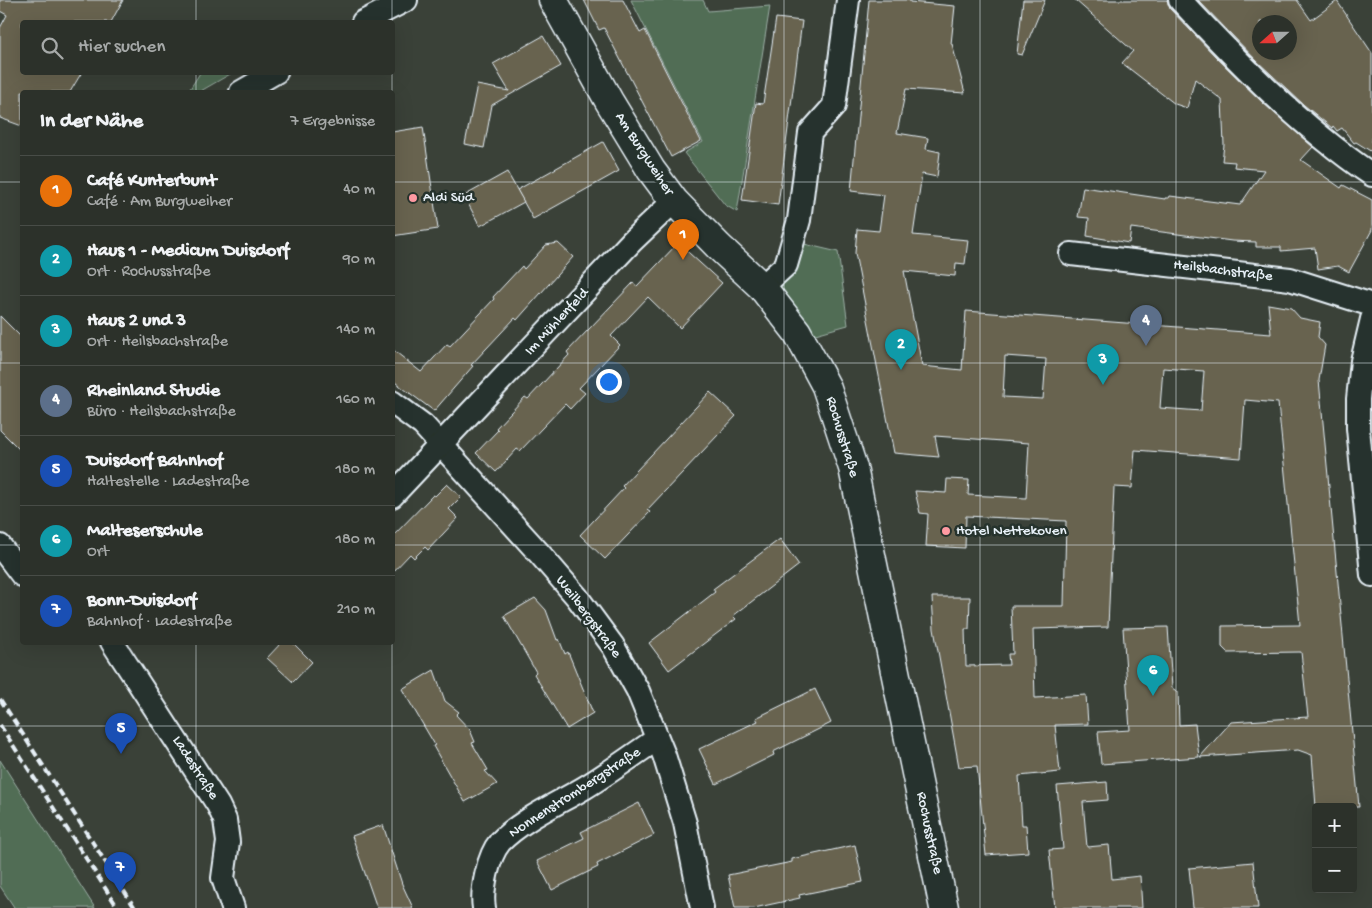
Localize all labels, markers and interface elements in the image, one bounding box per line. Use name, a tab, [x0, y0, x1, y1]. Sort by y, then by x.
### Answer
north arrow	[1252, 15, 1297, 60]
search box	[20, 20, 395, 75]
icon: search	[38, 34, 66, 62]
text: Hier suchen	[78, 36, 165, 59]
street label: Am Burgweiher	[610, 109, 678, 200]
text: In der Nähe	[40, 110, 143, 135]
text: 7 Ergebnisse	[290, 113, 375, 132]
text: Café Kunterbunt	[87, 170, 216, 193]
text: 1	[53, 181, 59, 200]
text: 40 m	[343, 181, 375, 200]
place label: Aldi Süd	[423, 189, 475, 207]
marker: Aldi Süd	[407, 192, 419, 204]
text: Café · Am Burgweiher	[87, 193, 232, 212]
pin: 1	[667, 219, 699, 260]
text: Haus 1 - Medicum Duisdorf	[87, 240, 289, 263]
text: 2	[52, 251, 60, 270]
text: 90 m	[343, 251, 375, 270]
street label: Heilsbachstraße	[1172, 256, 1274, 286]
text: Ort · Rochusstraße	[87, 263, 211, 282]
street label: Im Mühlenfeld	[521, 284, 594, 360]
pin: 4	[1130, 305, 1162, 346]
text: Haus 2 und 3	[87, 310, 186, 333]
text: 3	[52, 321, 60, 340]
text: 140 m	[337, 321, 375, 340]
pin: 2	[885, 329, 917, 370]
text: Ort · Heilsbachstraße	[87, 333, 228, 352]
pin: 3	[1087, 344, 1119, 385]
your location	[596, 369, 622, 395]
text: Rheinland Studie	[87, 380, 220, 403]
text: 4	[52, 391, 60, 410]
text: 160 m	[336, 391, 375, 410]
street label: Rochusstraße	[821, 394, 863, 480]
text: Büro · Heilsbachstraße	[87, 403, 236, 422]
text: Duisdorf Bahnhof	[87, 450, 223, 473]
text: 5	[52, 461, 60, 480]
text: 180 m	[336, 461, 375, 480]
text: Haltestelle · Ladestraße	[87, 473, 249, 492]
text: Malteserschule	[87, 520, 203, 543]
place label: Hotel Nettekoven	[956, 522, 1067, 540]
marker: Hotel Nettekoven	[940, 525, 952, 537]
text: 6	[52, 531, 60, 550]
text: 180 m	[336, 531, 375, 550]
text: Ort	[87, 543, 109, 562]
street label: Weilbergstraße	[551, 572, 625, 662]
text: Bonn-Duisdorf	[87, 590, 197, 613]
text: 7	[52, 601, 60, 620]
text: 210 m	[336, 601, 375, 620]
text: Bahnhof · Ladestraße	[87, 613, 232, 632]
pin: 6	[1137, 655, 1169, 696]
pin: 5	[105, 713, 137, 754]
street label: Ladestraße	[168, 733, 222, 804]
street label: Nonnenstrombergstraße	[506, 743, 645, 842]
street label: Rochusstraße	[912, 790, 947, 876]
map controls	[1312, 803, 1357, 893]
button: +	[1312, 803, 1357, 848]
button: −	[1312, 848, 1357, 893]
pin: 7	[104, 852, 136, 893]

